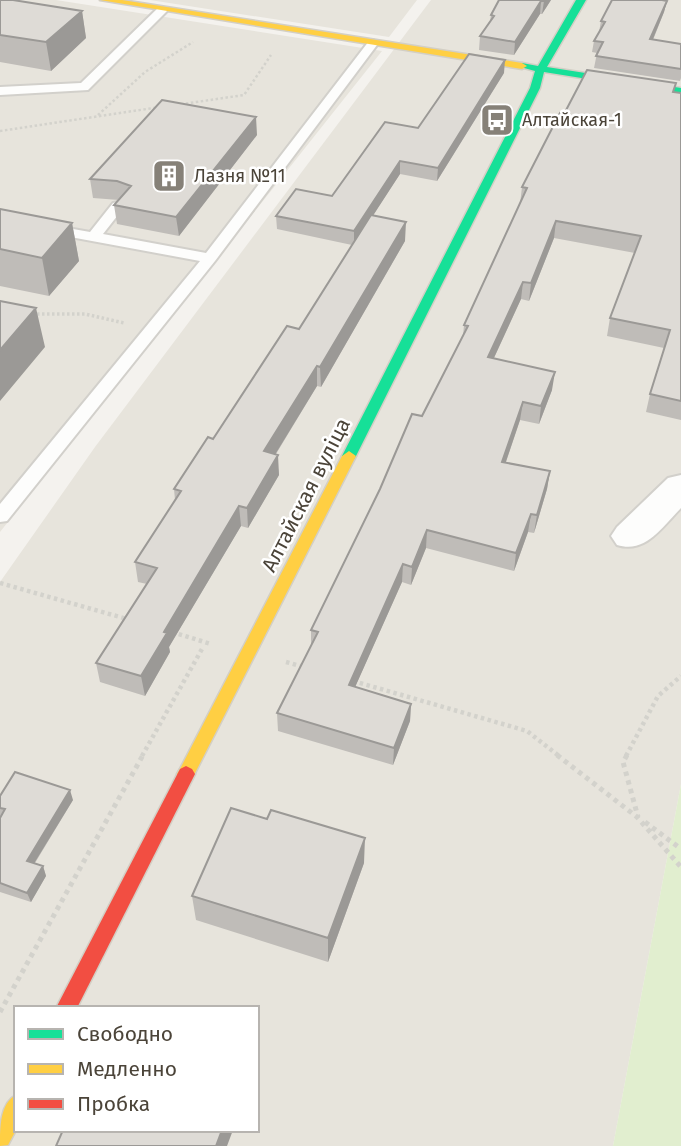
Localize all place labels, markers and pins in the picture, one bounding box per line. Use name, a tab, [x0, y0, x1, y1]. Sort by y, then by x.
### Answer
bus stop icon: Алтайская-1	[478, 101, 516, 139]
place label: Алтайская-1	[522, 109, 622, 131]
building icon: Лазня №11	[150, 157, 188, 195]
place label: Лазня №11	[194, 165, 286, 187]

